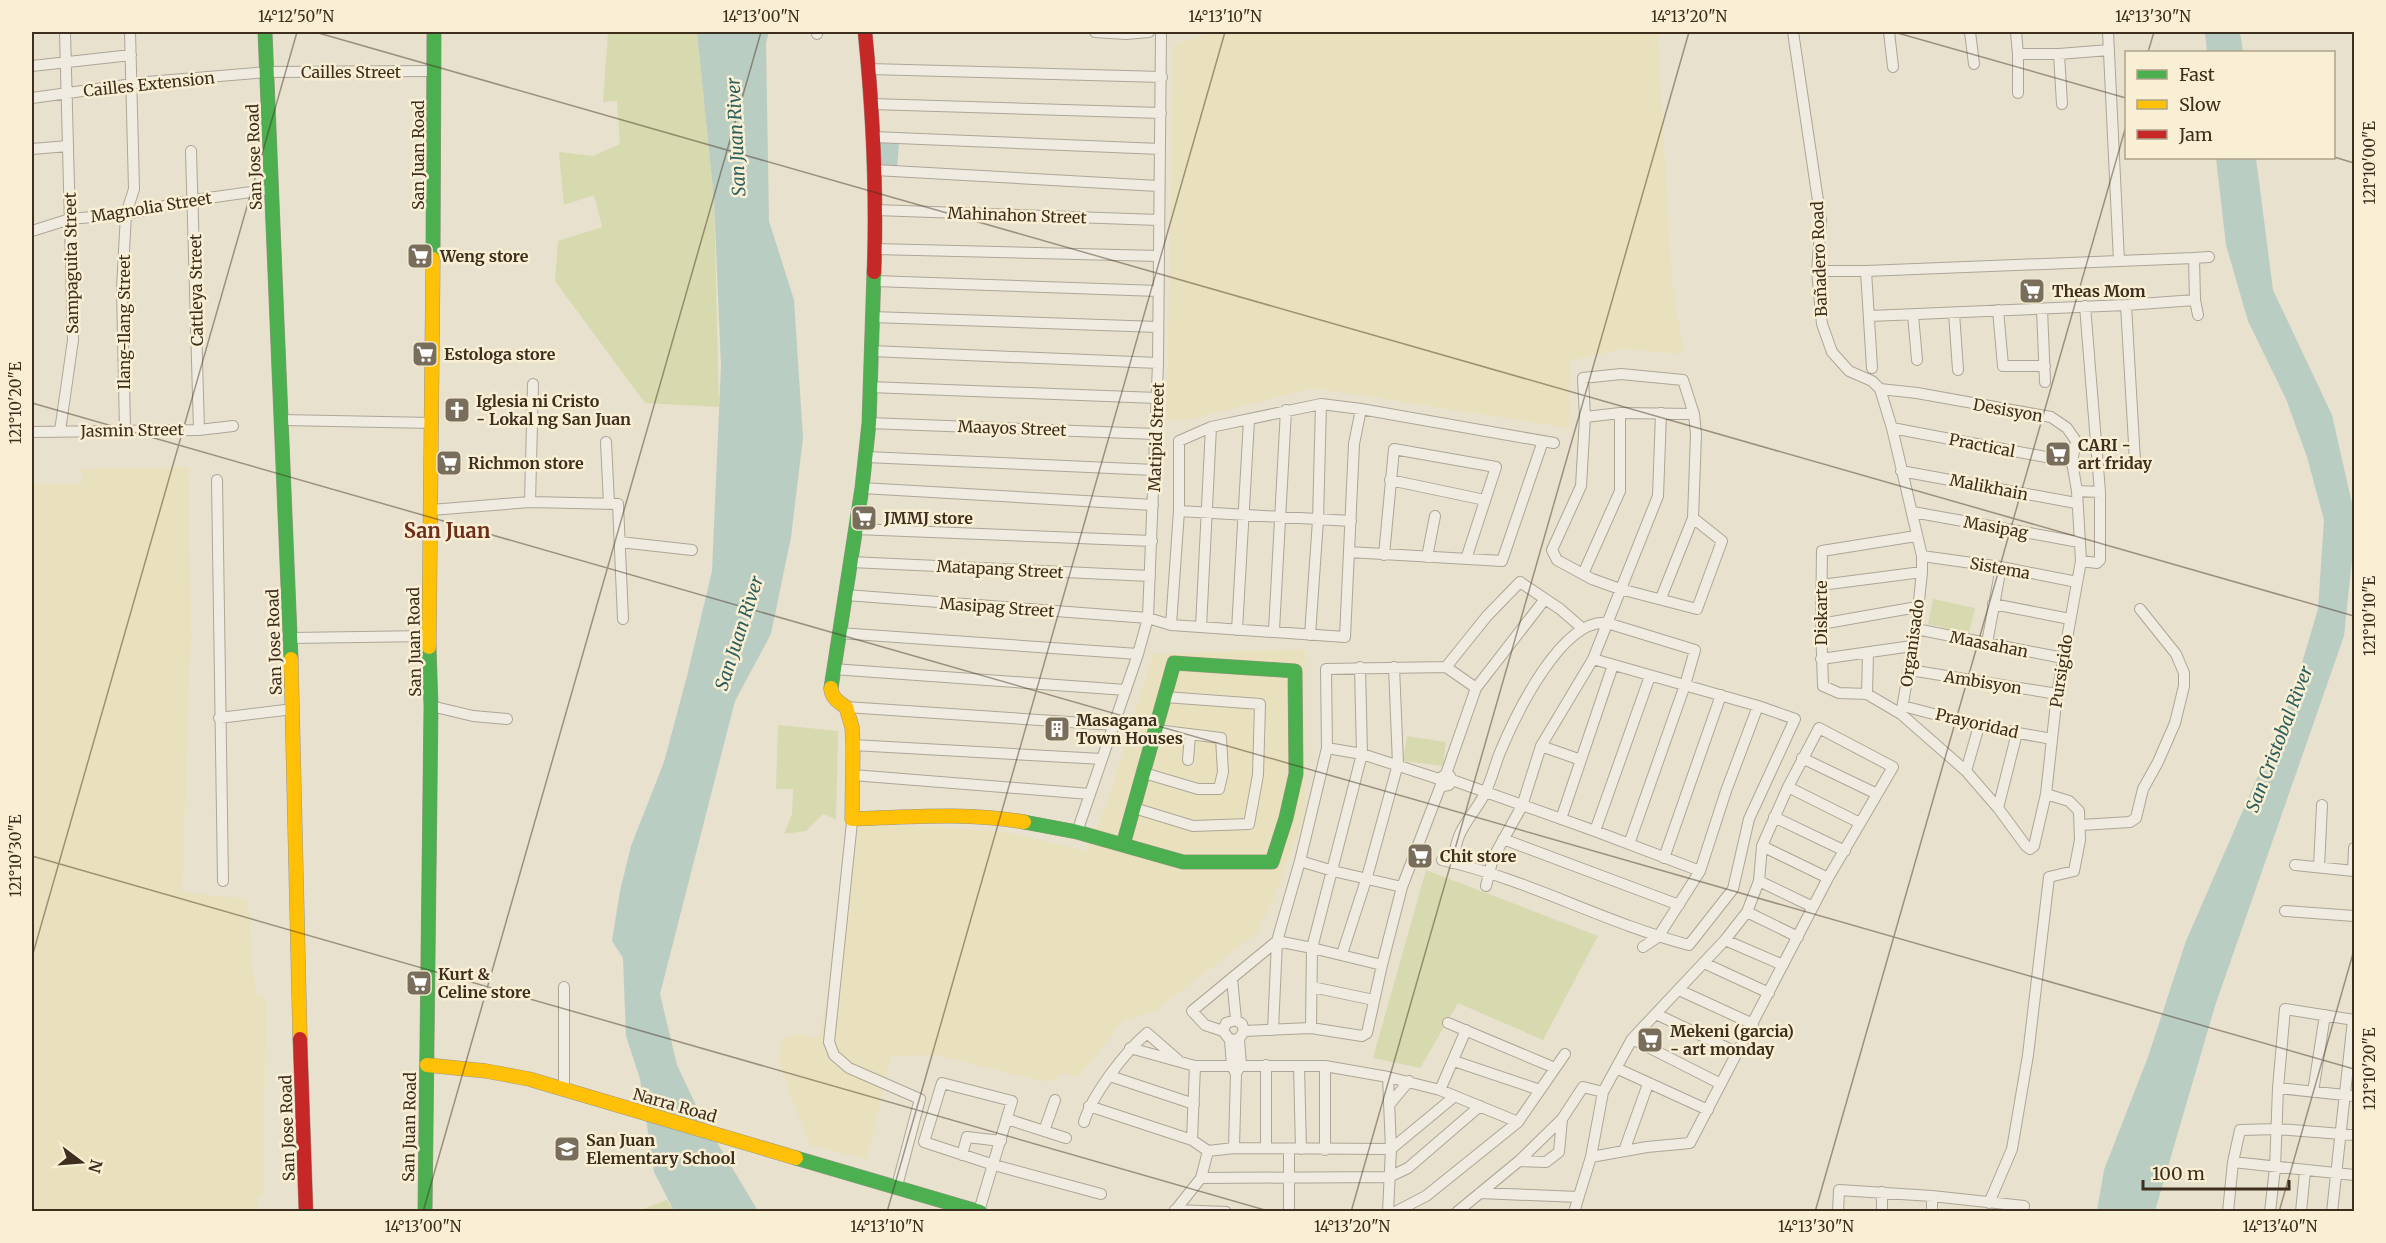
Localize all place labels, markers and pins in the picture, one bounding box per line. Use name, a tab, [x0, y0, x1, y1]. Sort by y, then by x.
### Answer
supermarket icon: Weng store	[405, 241, 435, 271]
place label: Weng store	[439, 246, 529, 266]
supermarket icon: Theas Mom	[2017, 276, 2047, 306]
place label: Theas Mom	[2052, 281, 2146, 301]
supermarket icon: Estologa store	[410, 339, 440, 369]
place label: Estologa store	[444, 344, 556, 364]
place label: Iglesia ni Cristo - Lokal ng San Juan	[476, 391, 631, 429]
church icon: Iglesia ni Cristo - Lokal ng San Juan	[442, 395, 472, 425]
place label: CARI - art friday	[2078, 435, 2153, 473]
supermarket icon: CARI - art friday	[2043, 439, 2073, 469]
supermarket icon: Richmon store	[434, 448, 464, 478]
place label: Richmon store	[468, 453, 584, 473]
supermarket icon: JMMJ store	[849, 503, 879, 533]
place label: JMMJ store	[883, 508, 973, 528]
place label: Masagana Town Houses	[1076, 710, 1183, 748]
building icon: Masagana Town Houses	[1042, 714, 1072, 744]
supermarket icon: Chit store	[1405, 841, 1435, 871]
place label: Chit store	[1440, 846, 1517, 866]
place label: Kurt & Celine store	[438, 964, 531, 1002]
supermarket icon: Kurt & Celine store	[404, 968, 434, 998]
place label: Mekeni (garcia) - art monday	[1670, 1021, 1794, 1059]
supermarket icon: Mekeni (garcia) - art monday	[1635, 1025, 1665, 1055]
place label: San Juan Elementary School	[586, 1130, 735, 1168]
school or university icon: San Juan Elementary School	[552, 1134, 582, 1164]

